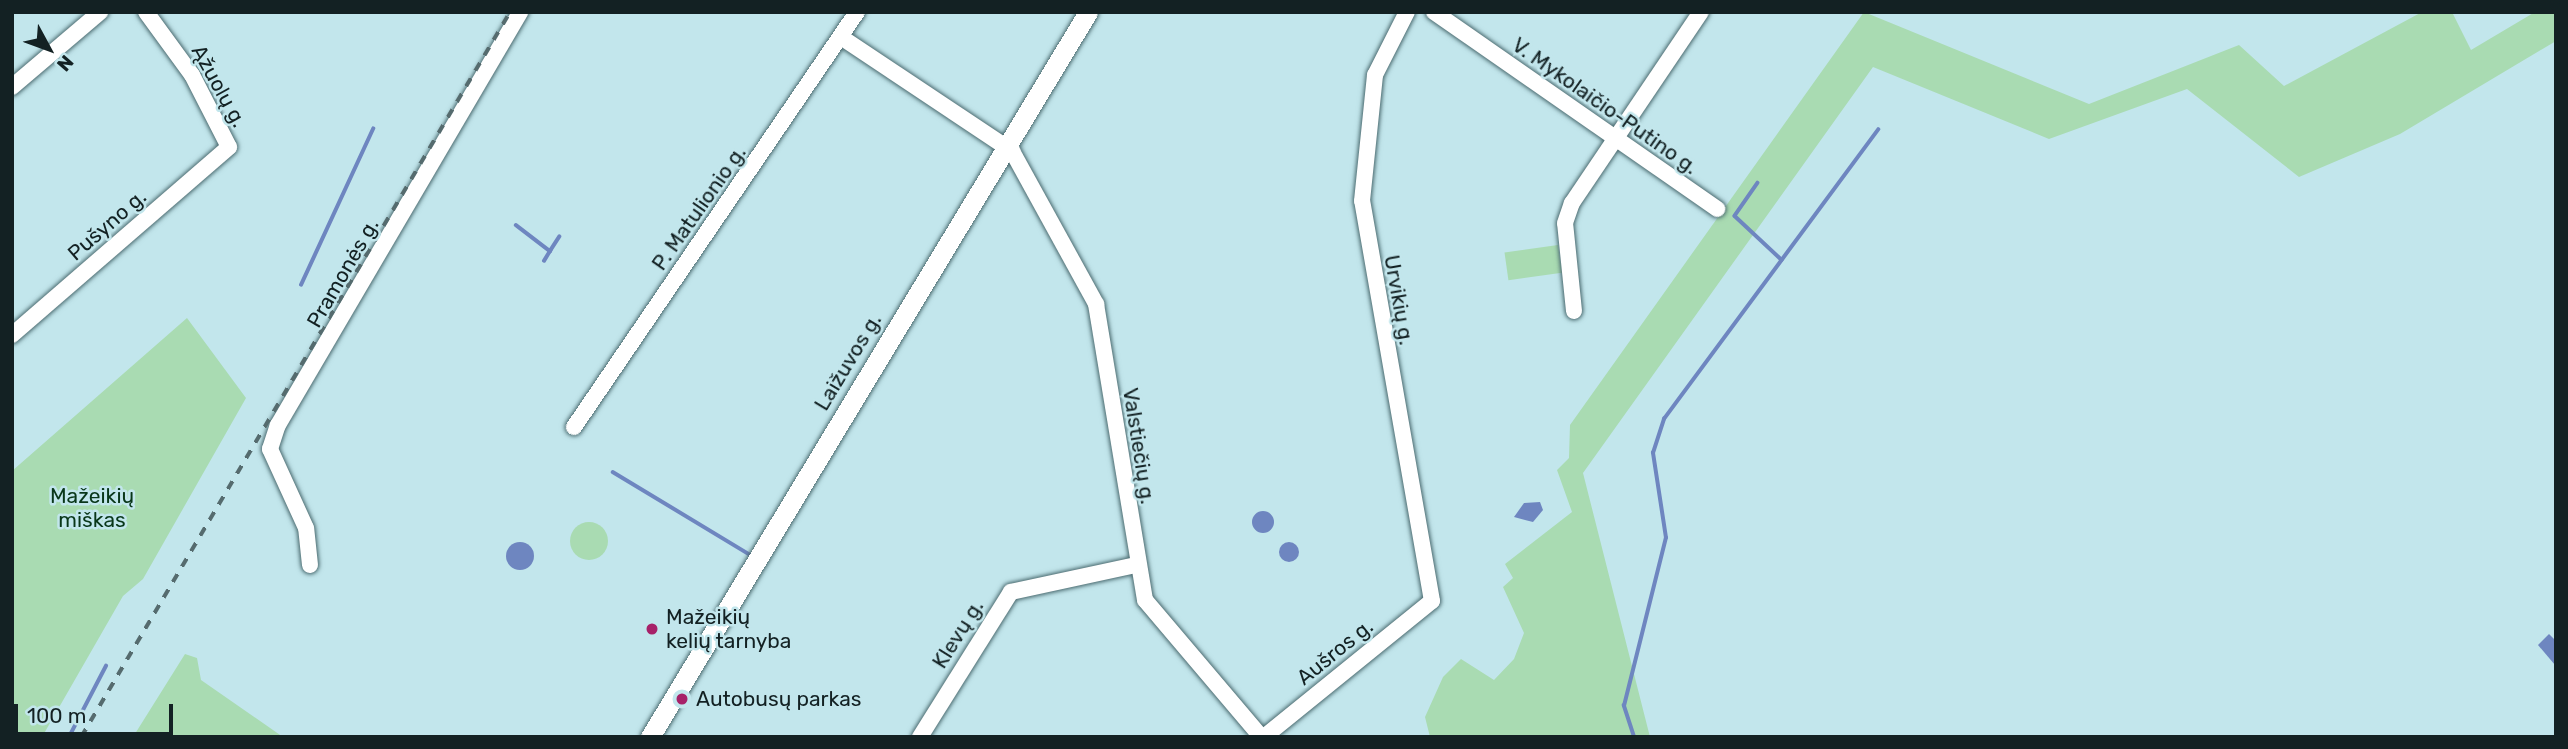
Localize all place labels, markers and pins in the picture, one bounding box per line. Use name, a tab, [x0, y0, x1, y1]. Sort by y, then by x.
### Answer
place label: Mažeikių kelių tarnyba	[666, 604, 792, 654]
marker: Mažeikių kelių tarnyba	[644, 621, 660, 637]
place label: Autobusų parkas	[696, 686, 861, 712]
marker: Autobusų parkas	[674, 691, 690, 707]

